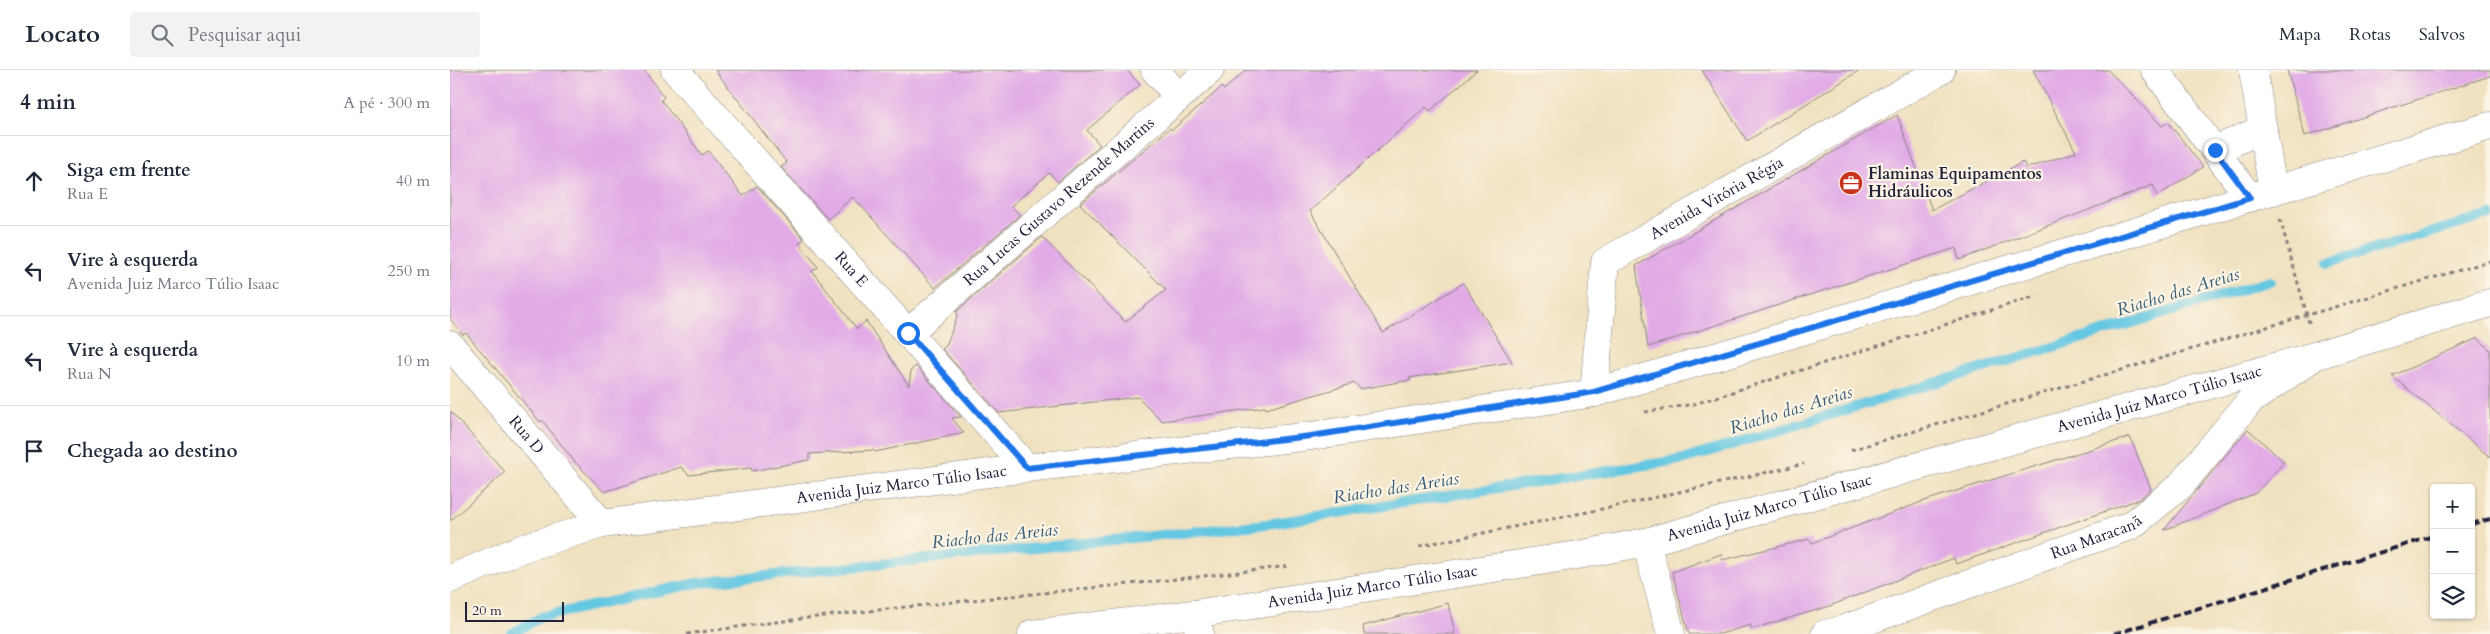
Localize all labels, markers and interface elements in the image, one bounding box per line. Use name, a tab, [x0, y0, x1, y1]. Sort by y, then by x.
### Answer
search box	[130, 12, 480, 57]
text: Locato	[25, 18, 100, 51]
icon: search	[148, 21, 176, 49]
text: Pesquisar aqui	[188, 22, 301, 48]
text: Mapa	[2279, 22, 2321, 47]
text: Rotas	[2349, 22, 2391, 47]
text: Salvos	[2419, 22, 2465, 47]
text: 4 min	[20, 88, 76, 117]
text: A pé · 300 m	[343, 92, 430, 114]
street label: Rua Lucas Gustavo Rezende Martins	[958, 112, 1159, 291]
route end	[2204, 139, 2227, 162]
street label: Avenida Vitória Régia	[1646, 151, 1787, 245]
text: Siga em frente	[67, 157, 191, 183]
place label: Flaminas Equipamentos Hidráulicos	[1868, 163, 2042, 203]
icon: ahead	[20, 167, 48, 195]
text: 40 m	[396, 170, 430, 192]
office icon: Flaminas Equipamentos Hidráulicos	[1838, 170, 1864, 196]
text: Rua E	[67, 183, 108, 205]
text: Vire à esquerda	[67, 247, 198, 273]
street label: Rua E	[829, 247, 873, 292]
icon: left	[20, 257, 48, 285]
text: 250 m	[388, 260, 430, 282]
water label: Riacho das Areias	[2113, 261, 2243, 323]
text: Avenida Juiz Marco Túlio Isaac	[67, 273, 279, 295]
route start	[897, 322, 920, 345]
text: Vire à esquerda	[67, 337, 198, 363]
icon: left	[20, 347, 48, 375]
text: 10 m	[396, 350, 430, 372]
street label: Avenida Juiz Marco Túlio Isaac	[2054, 360, 2265, 438]
text: Rua N	[67, 363, 112, 385]
water label: Riacho das Areias	[1726, 379, 1856, 441]
street label: Rua D	[504, 411, 549, 459]
icon: arrive	[20, 437, 48, 465]
text: Chegada ao destino	[67, 438, 238, 464]
street label: Avenida Juiz Marco Túlio Isaac	[795, 460, 1008, 509]
water label: Riacho das Areias	[1331, 466, 1461, 510]
street label: Avenida Juiz Marco Túlio Isaac	[1664, 469, 1875, 547]
map controls	[2430, 484, 2475, 619]
button: +	[2430, 484, 2475, 529]
street label: Rua Maracanã	[2047, 510, 2147, 565]
water label: Riacho das Areias	[930, 517, 1060, 555]
button: −	[2430, 529, 2475, 574]
street label: Avenida Juiz Marco Túlio Isaac	[1266, 560, 1479, 614]
button: layers	[2430, 574, 2475, 619]
scale bar	[465, 599, 564, 622]
text: 20 m	[472, 601, 502, 620]

